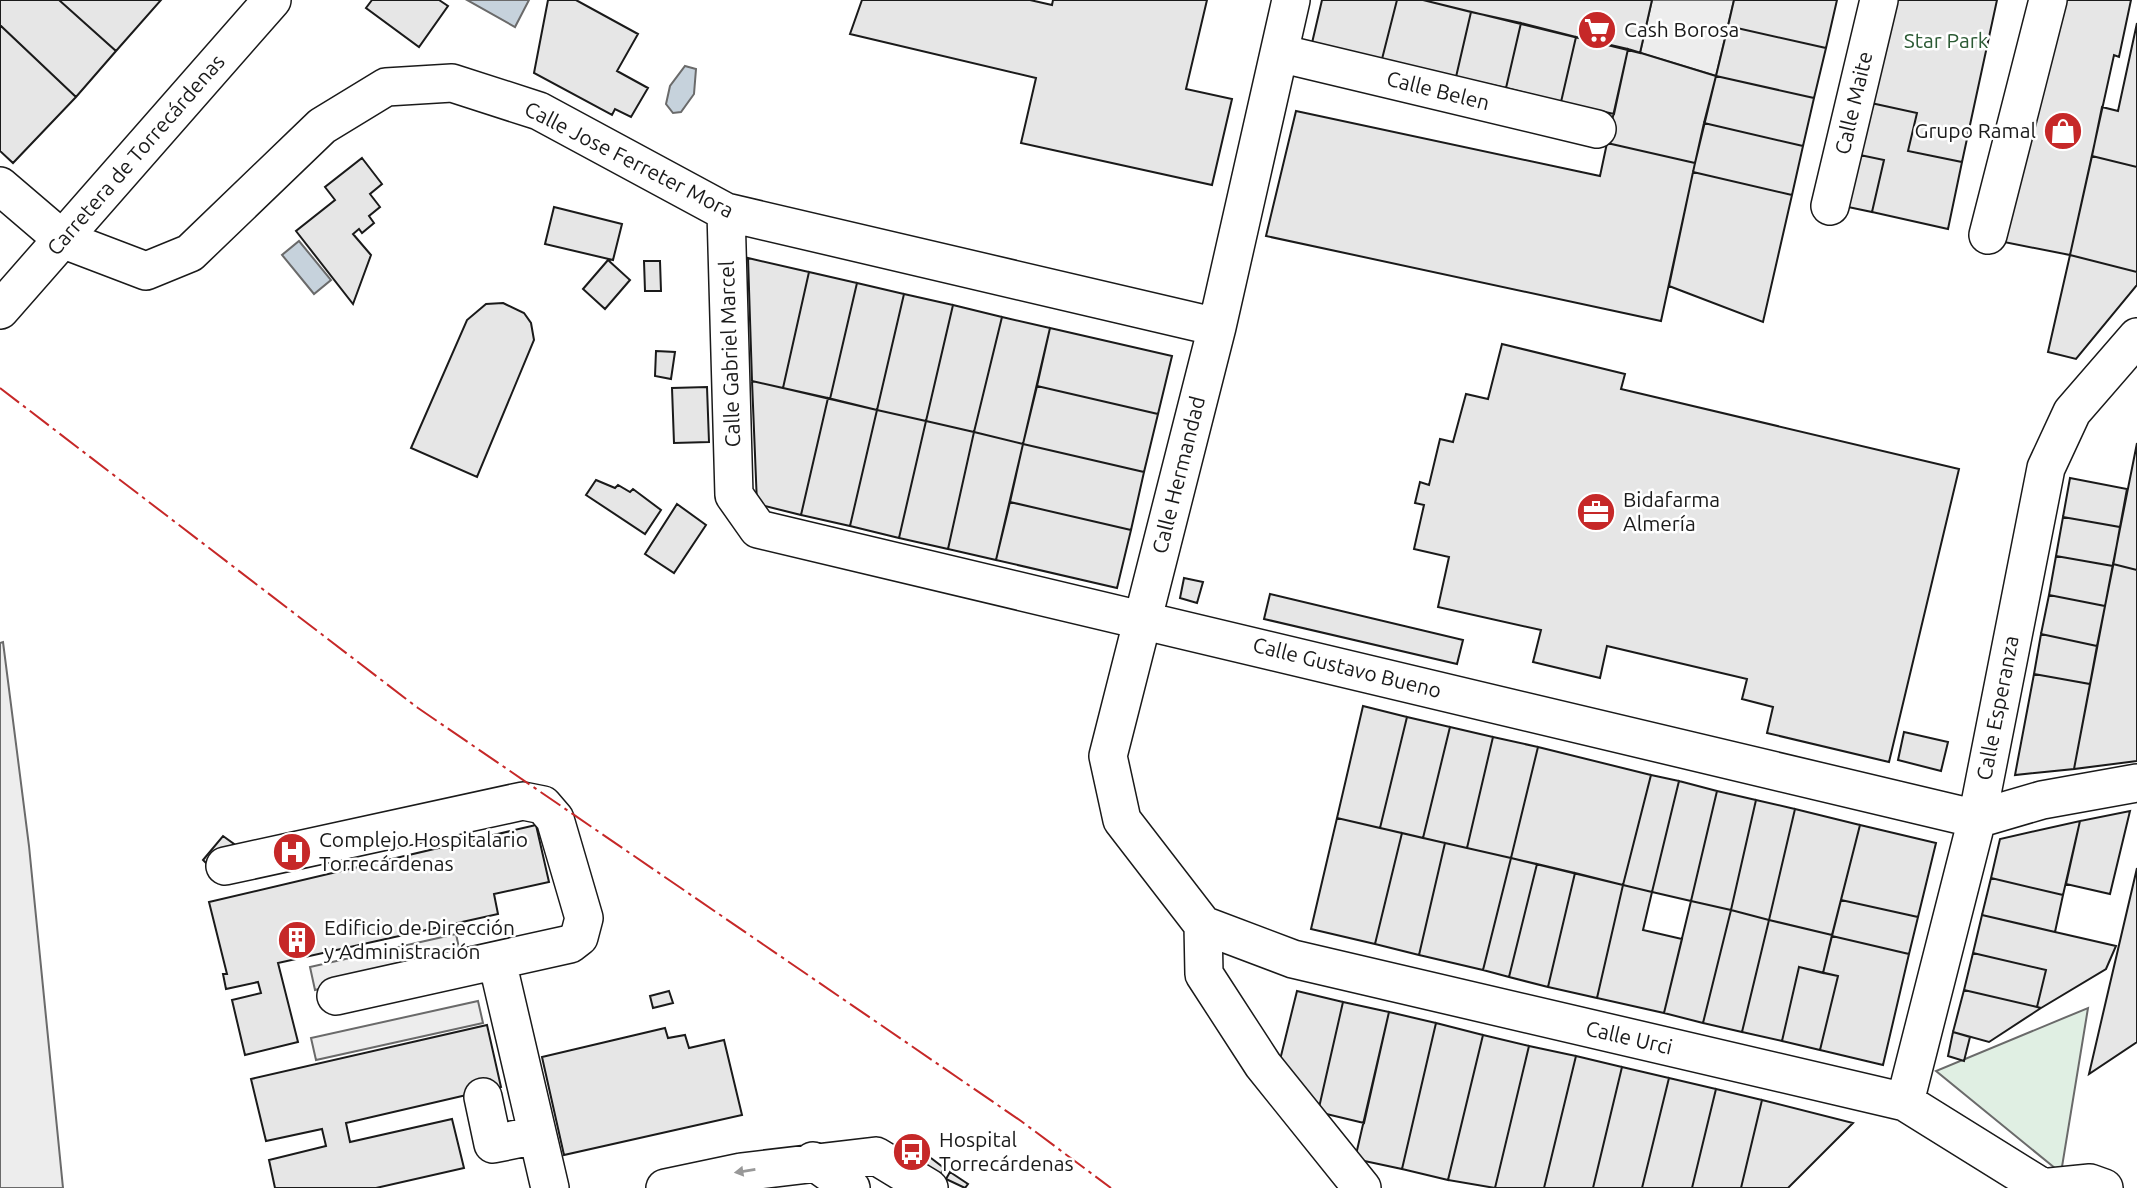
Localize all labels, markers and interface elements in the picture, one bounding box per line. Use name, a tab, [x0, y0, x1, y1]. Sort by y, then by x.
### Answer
supermarket icon: Cash Borosa	[1576, 9, 1618, 51]
place label: Cash Borosa	[1624, 17, 1739, 41]
park label: Star Park	[1904, 28, 1989, 52]
street label: Carretera de Torrecárdenas	[42, 49, 229, 260]
street label: Calle Maite	[1830, 49, 1877, 157]
street label: Calle Belen	[1384, 66, 1492, 114]
street label: Calle Jose Ferreter Mora	[521, 96, 738, 222]
shop icon: Grupo Ramal	[2042, 110, 2084, 152]
place label: Grupo Ramal	[1914, 118, 2036, 142]
street label: Calle Gabriel Marcel	[714, 260, 744, 448]
street label: Calle Hermandad	[1147, 393, 1209, 556]
place label: Bidafarma Almería	[1623, 487, 1720, 535]
office icon: Bidafarma Almería	[1575, 491, 1617, 533]
street label: Calle Gustavo Bueno	[1250, 632, 1444, 702]
street label: Calle Esperanza	[1971, 633, 2023, 782]
place label: Complejo Hospitalario Torrecárdenas	[319, 827, 528, 875]
hospital icon: Complejo Hospitalario Torrecárdenas	[271, 831, 313, 873]
place label: Edificio de Dirección y Administración	[324, 915, 515, 963]
building icon: Edificio de Dirección y Administración	[276, 919, 318, 961]
street label: Calle Urci	[1584, 1015, 1675, 1059]
place label: Hospital Torrecárdenas	[939, 1127, 1074, 1175]
bus stop icon: Hospital Torrecárdenas	[891, 1131, 933, 1173]
one-way arrow	[734, 1166, 756, 1177]

